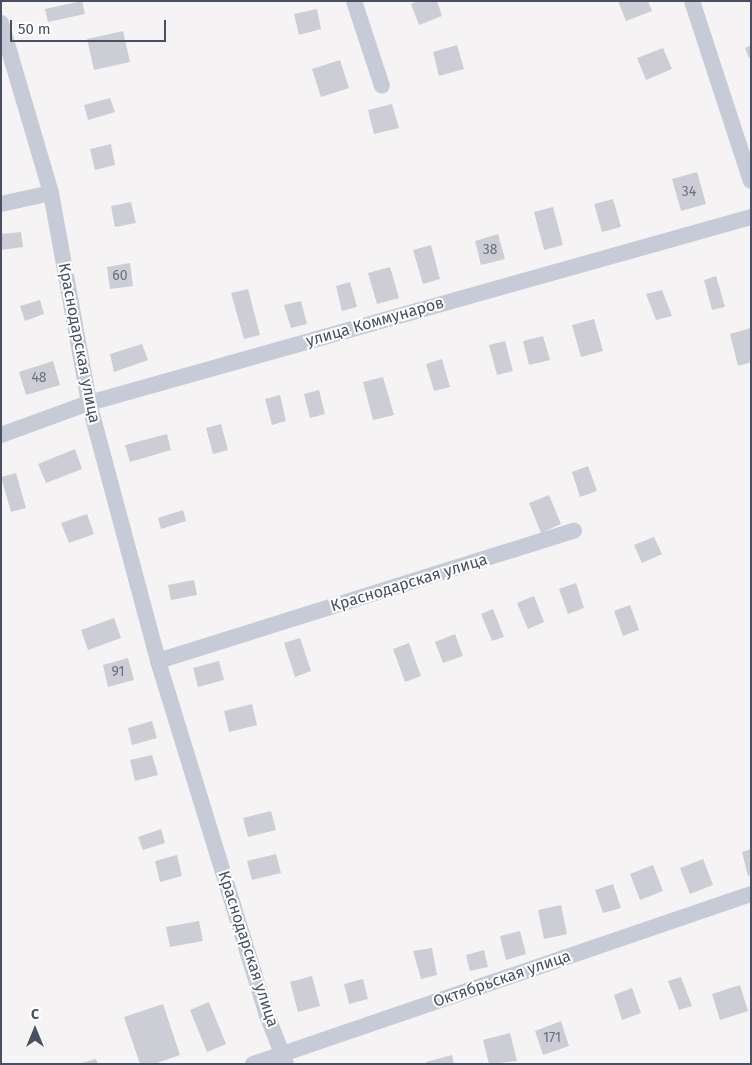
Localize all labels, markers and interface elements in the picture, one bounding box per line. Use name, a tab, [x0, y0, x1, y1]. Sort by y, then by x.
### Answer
scale bar	[12, 10, 169, 42]
text: 50 m	[18, 20, 51, 38]
house number: 34	[682, 184, 696, 200]
house number: 38	[483, 242, 497, 258]
street label: Краснодарская улица	[54, 261, 104, 425]
house number: 60	[112, 268, 128, 284]
street label: улица Коммунаров	[304, 293, 446, 351]
house number: 48	[31, 370, 47, 386]
street label: Краснодарская улица	[328, 550, 490, 616]
house number: 91	[111, 664, 125, 680]
street label: Краснодарская улица	[214, 869, 282, 1029]
street label: Октябрьская улица	[431, 946, 573, 1012]
north arrow	[10, 1005, 60, 1055]
text: С	[31, 1006, 39, 1023]
house number: 171	[543, 1030, 561, 1046]

